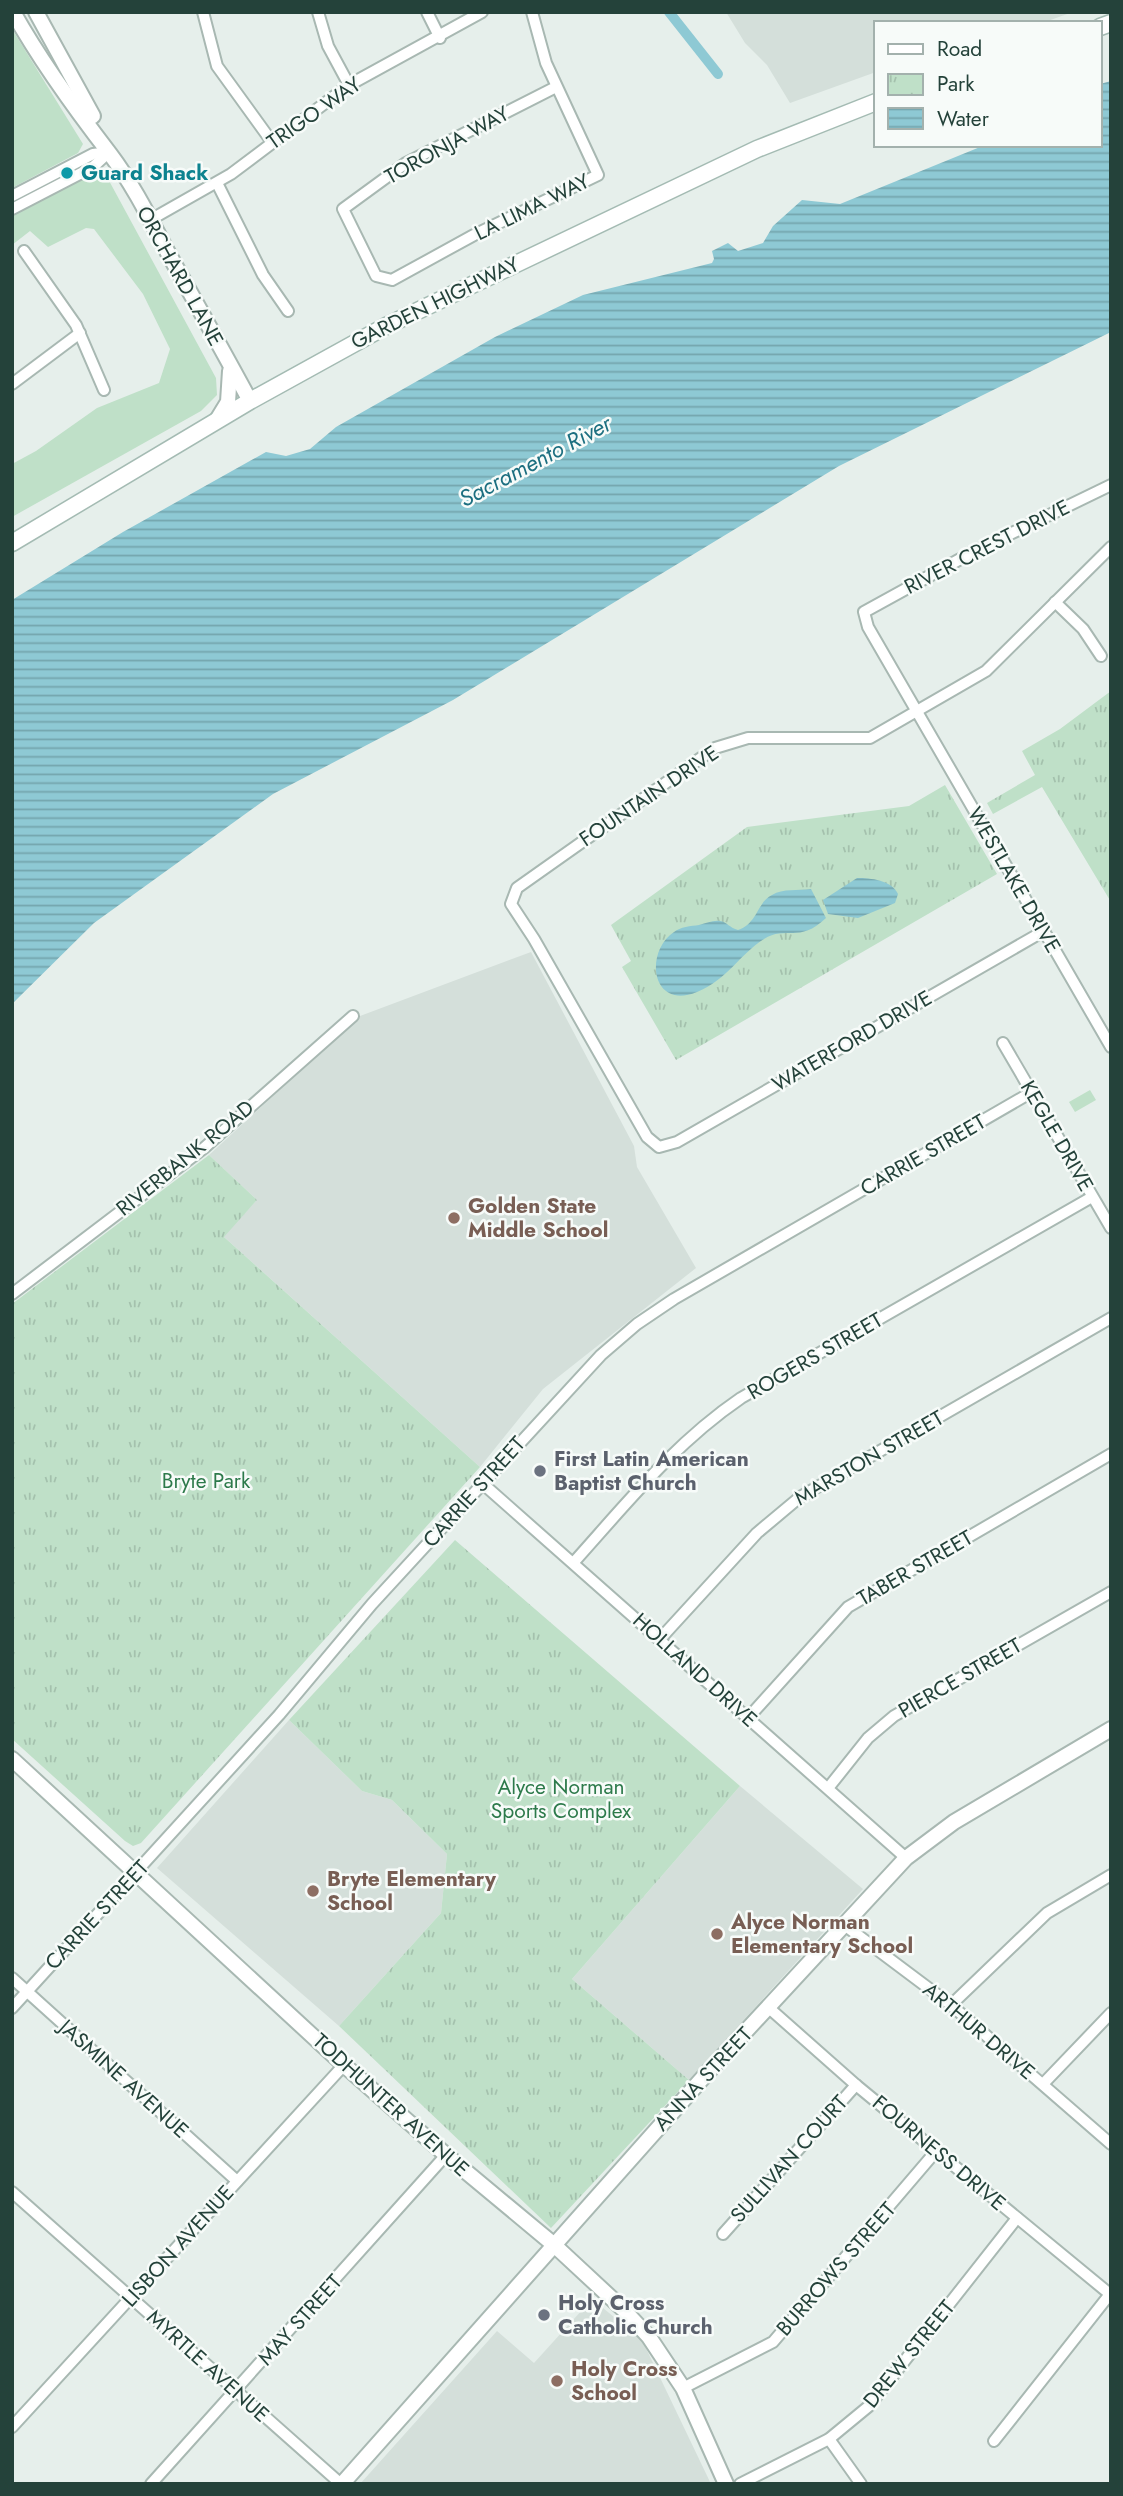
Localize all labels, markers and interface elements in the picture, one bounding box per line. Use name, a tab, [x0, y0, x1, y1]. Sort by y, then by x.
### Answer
legend	[874, 21, 1102, 147]
text: Road	[937, 34, 982, 64]
street label: TRIGO WAY	[261, 69, 367, 156]
text: Park	[937, 69, 975, 99]
street label: TORONJA WAY	[379, 98, 515, 192]
text: Water	[937, 104, 990, 134]
place label: Guard Shack	[81, 158, 208, 188]
marker: Guard Shack	[59, 165, 75, 181]
street label: LA LIMA WAY	[469, 166, 595, 248]
street label: ORCHARD LANE	[129, 201, 231, 351]
street label: GARDEN HIGHWAY	[346, 249, 524, 357]
water label: Sacramento River	[453, 406, 618, 515]
street label: RIVER CREST DRIVE	[899, 492, 1075, 602]
street label: FOUNTAIN DRIVE	[573, 738, 725, 854]
street label: WESTLAKE DRIVE	[960, 802, 1068, 958]
street label: WATERFORD DRIVE	[766, 983, 938, 1099]
street label: KEGLE DRIVE	[1013, 1075, 1101, 1197]
street label: RIVERBANK ROAD	[110, 1093, 260, 1223]
street label: CARRIE STREET	[855, 1107, 991, 1203]
place label: Golden State Middle School	[468, 1191, 608, 1245]
marker: Golden State Middle School	[446, 1210, 462, 1226]
street label: ROGERS STREET	[742, 1305, 888, 1407]
street label: MARSTON STREET	[789, 1403, 949, 1513]
street label: CARRIE STREET	[416, 1430, 532, 1554]
place label: First Latin American Baptist Church	[554, 1444, 749, 1498]
marker: First Latin American Baptist Church	[532, 1463, 548, 1479]
park label: Bryte Park	[162, 1466, 251, 1496]
street label: TABER STREET	[852, 1523, 978, 1613]
street label: HOLLAND DRIVE	[626, 1606, 764, 1734]
street label: PIERCE STREET	[893, 1630, 1027, 1726]
park label: Alyce Norman Sports Complex	[491, 1772, 631, 1826]
street label: CARRIE STREET	[38, 1853, 156, 1977]
place label: Bryte Elementary School	[327, 1864, 497, 1918]
marker: Bryte Elementary School	[305, 1883, 321, 1899]
place label: Alyce Norman Elementary School	[730, 1907, 913, 1961]
marker: Alyce Norman Elementary School	[709, 1926, 725, 1942]
street label: ARTHUR DRIVE	[916, 1975, 1042, 2087]
street label: JASMINE AVENUE	[50, 2011, 195, 2145]
street label: ANNA STREET	[647, 2020, 759, 2138]
street label: TODHUNTER AVENUE	[306, 2026, 476, 2184]
street label: SULLIVAN COURT	[723, 2088, 855, 2229]
street label: FOURNESS DRIVE	[866, 2088, 1012, 2218]
street label: LISBON AVENUE	[115, 2178, 241, 2314]
street label: BURROWS STREET	[769, 2195, 903, 2343]
street label: MAY STREET	[251, 2268, 349, 2372]
place label: Holy Cross Catholic Church	[558, 2288, 713, 2342]
street label: DREW STREET	[856, 2294, 962, 2414]
street label: MYRTLE AVENUE	[140, 2303, 276, 2429]
marker: Holy Cross Catholic Church	[536, 2307, 552, 2323]
place label: Holy Cross School	[571, 2354, 678, 2408]
marker: Holy Cross School	[549, 2373, 565, 2389]

